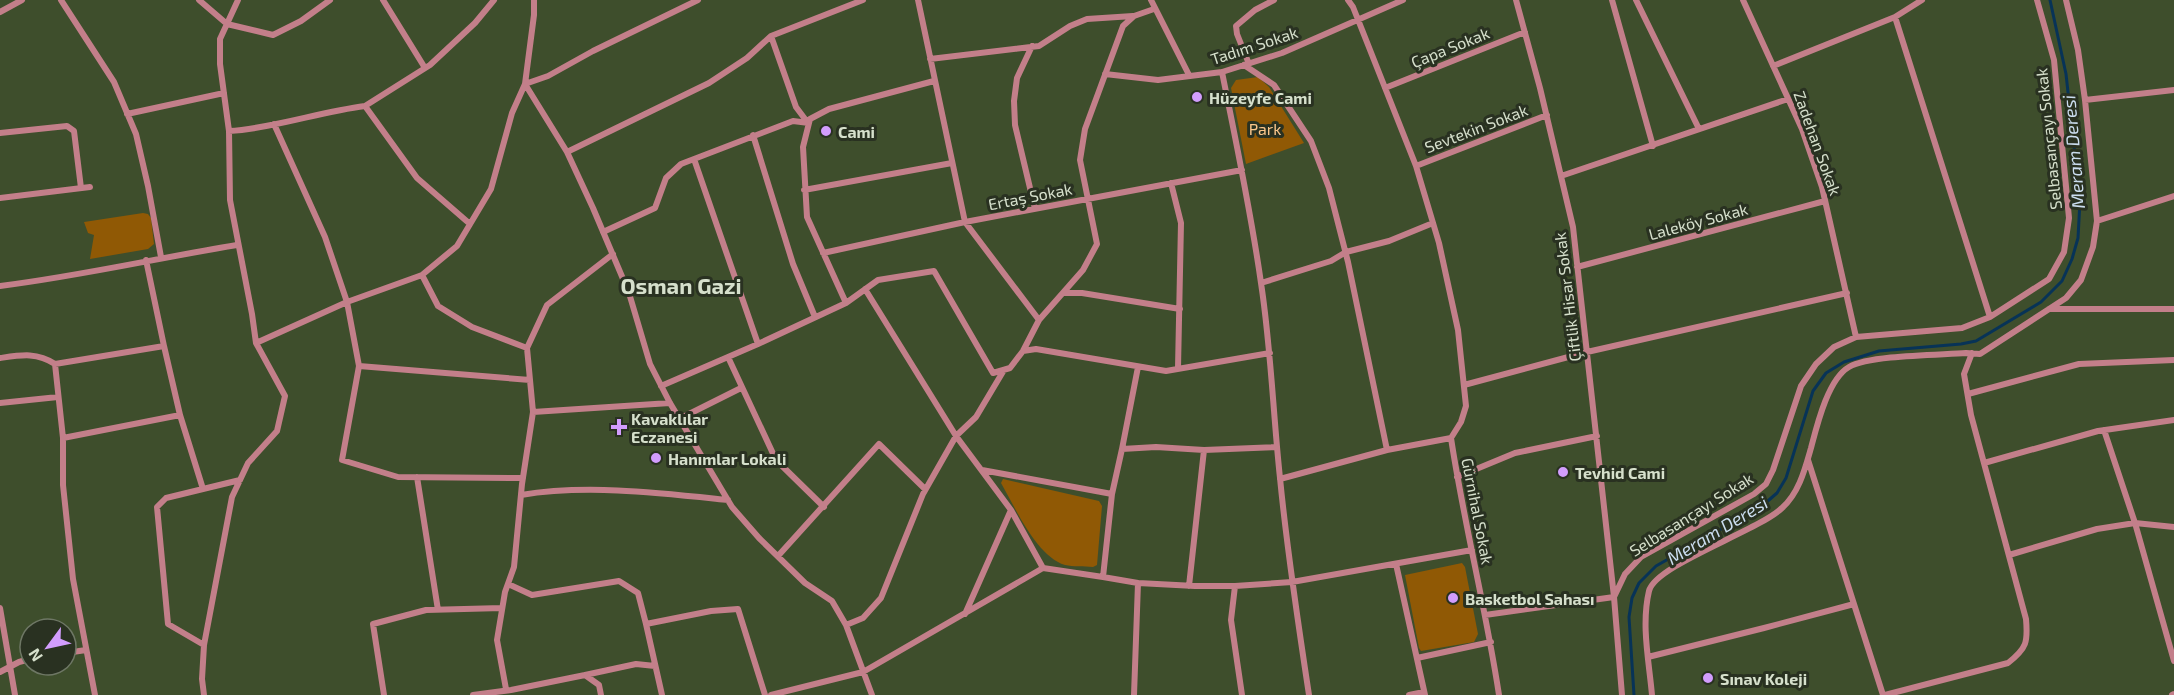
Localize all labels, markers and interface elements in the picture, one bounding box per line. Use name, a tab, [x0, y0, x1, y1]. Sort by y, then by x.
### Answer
street label: Tadım Sokak	[1208, 22, 1300, 68]
street label: Çapa Sokak	[1408, 23, 1492, 72]
street label: Selbasançayı Sokak	[2031, 67, 2066, 211]
place label: Hüzeyfe Cami	[1209, 88, 1312, 108]
street label: Zadehan Sokak	[1790, 88, 1846, 198]
marker: Hüzeyfe Cami	[1190, 90, 1204, 104]
water label: Meram Deresi	[2057, 94, 2089, 210]
street label: Sevtekin Sokak	[1422, 100, 1530, 156]
park label: Park	[1249, 119, 1281, 138]
place label: Cami	[838, 122, 875, 141]
marker: Cami	[819, 124, 833, 138]
street label: Ertaş Sokak	[986, 179, 1074, 214]
street label: Laleköy Sokak	[1646, 199, 1750, 243]
street label: Çiftlik Hisar Sokak	[1550, 231, 1585, 363]
district label: Osman Gazi	[620, 272, 742, 298]
place label: Kavaklılar Eczanesi	[631, 409, 708, 446]
marker: Kavaklılar Eczanesi	[612, 420, 626, 434]
place label: Hanımlar Lokali	[668, 449, 786, 468]
marker: Hanımlar Lokali	[649, 451, 663, 465]
street label: Gürnihal Sokak	[1458, 456, 1498, 566]
place label: Tevhid Cami	[1575, 463, 1665, 482]
marker: Tevhid Cami	[1556, 465, 1570, 479]
street label: Selbasançayı Sokak	[1626, 468, 1757, 561]
water label: Meram Deresi	[1662, 491, 1772, 569]
place label: Basketbol Sahası	[1465, 589, 1595, 608]
marker: Basketbol Sahası	[1446, 591, 1460, 605]
north arrow	[18, 617, 78, 677]
text: N	[24, 645, 46, 665]
place label: Sınav Koleji	[1720, 669, 1807, 688]
marker: Sınav Koleji	[1701, 671, 1715, 685]

